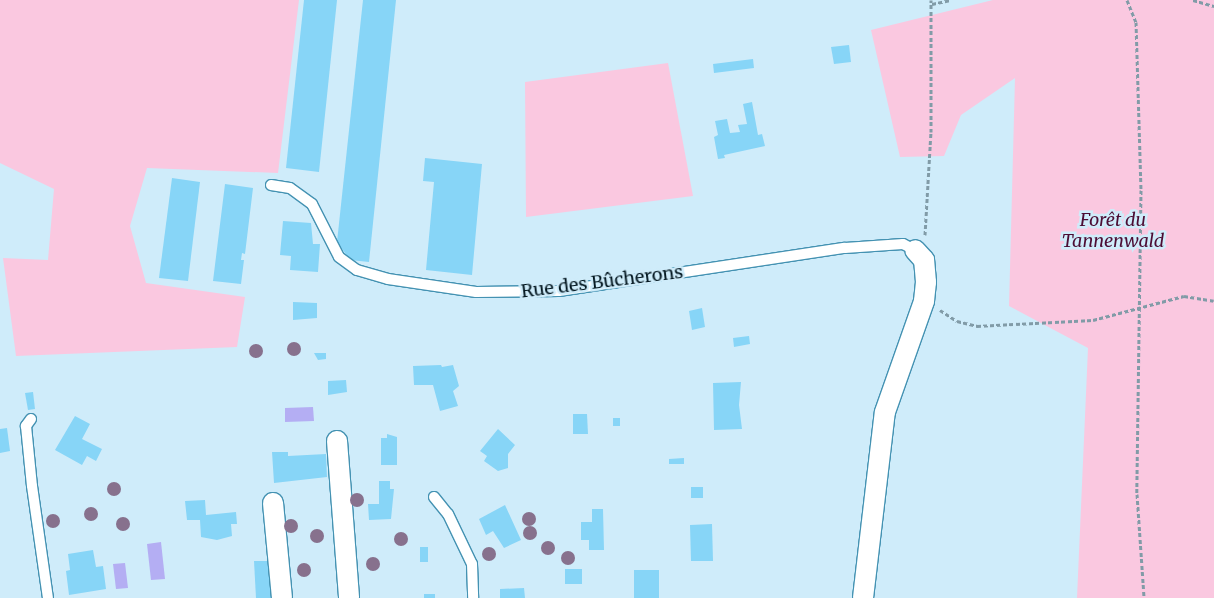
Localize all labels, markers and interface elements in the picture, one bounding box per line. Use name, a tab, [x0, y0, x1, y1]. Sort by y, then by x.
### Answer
park label: Forêt du Tannenwald	[1062, 210, 1164, 252]
street label: Rue des Bûcherons	[520, 261, 684, 303]

